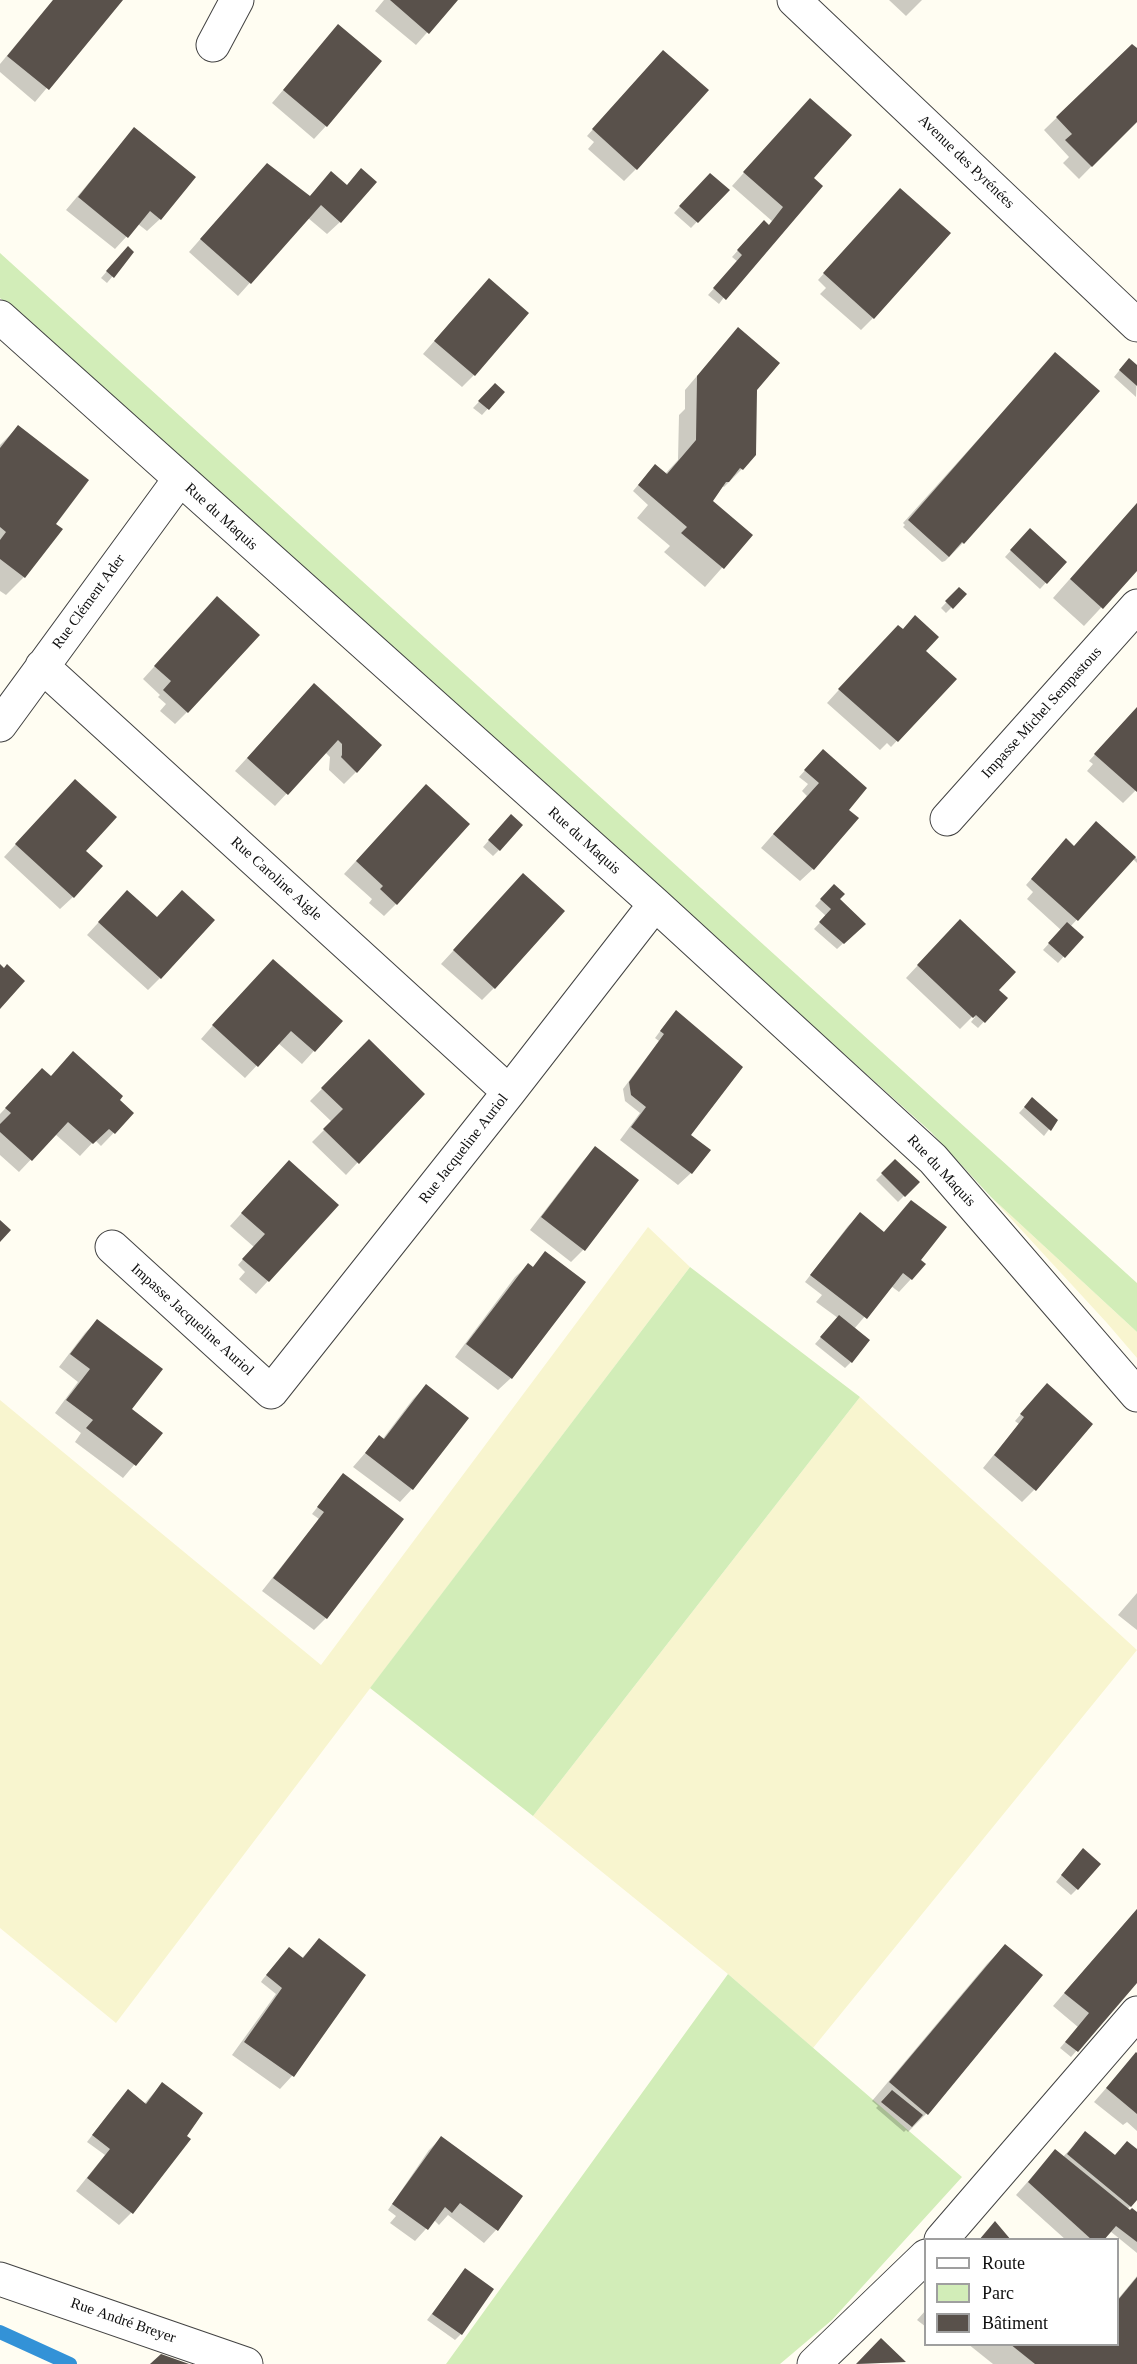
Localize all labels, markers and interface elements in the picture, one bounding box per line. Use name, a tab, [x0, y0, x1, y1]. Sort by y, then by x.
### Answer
street label: Avenue des Pyrénées	[914, 111, 1018, 213]
street label: Rue du Maquis	[181, 480, 261, 554]
street label: Rue Clément Ader	[49, 551, 129, 653]
street label: Impasse Michel Sempastous	[978, 644, 1106, 782]
street label: Rue du Maquis	[544, 804, 624, 878]
street label: Rue Caroline Aigle	[227, 833, 325, 925]
street label: Rue Jacqueline Auriol	[416, 1091, 512, 1207]
street label: Rue du Maquis	[903, 1131, 979, 1211]
street label: Impasse Jacqueline Auriol	[127, 1260, 257, 1380]
legend	[924, 2238, 1119, 2346]
text: Route	[982, 2253, 1025, 2273]
text: Parc	[982, 2283, 1014, 2303]
street label: Rue André Breyer	[68, 2295, 178, 2347]
text: Bâtiment	[982, 2313, 1048, 2333]

